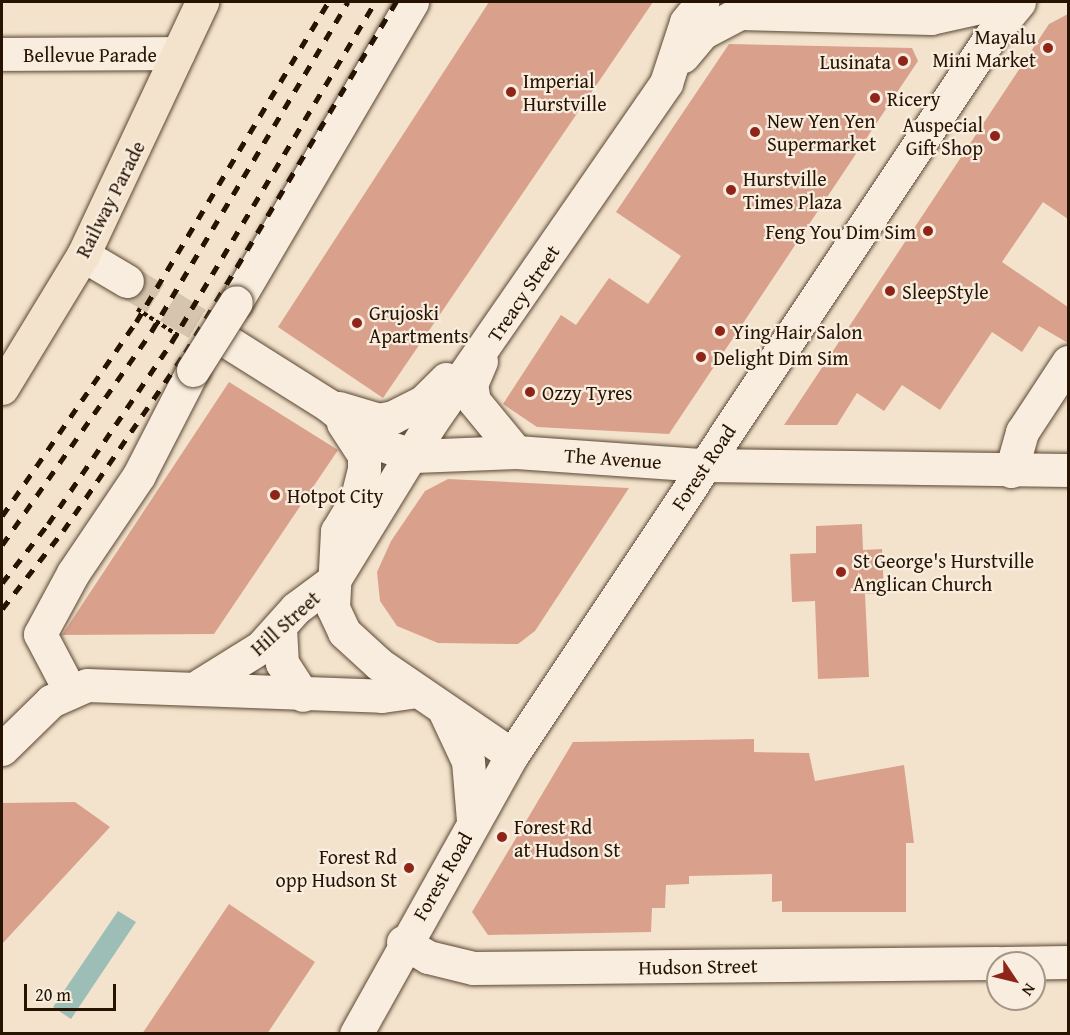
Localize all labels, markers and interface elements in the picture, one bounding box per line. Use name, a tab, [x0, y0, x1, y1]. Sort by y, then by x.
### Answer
place label: Mayalu Mini Market	[932, 24, 1036, 71]
marker: Mayalu Mini Market	[1041, 41, 1055, 55]
street label: Bellevue Parade	[23, 42, 157, 66]
place label: Lusinata	[820, 49, 891, 73]
marker: Lusinata	[896, 54, 910, 68]
place label: Imperial Hurstville	[523, 68, 607, 115]
marker: Imperial Hurstville	[504, 85, 518, 99]
place label: Ricery	[887, 86, 941, 110]
marker: Ricery	[868, 91, 882, 105]
place label: New Yen Yen Supermarket	[767, 108, 876, 155]
place label: Auspecial Gift Shop	[902, 112, 983, 159]
marker: New Yen Yen Supermarket	[748, 125, 762, 139]
marker: Auspecial Gift Shop	[988, 129, 1002, 143]
street label: Railway Parade	[70, 137, 150, 261]
place label: Hurstville Times Plaza	[743, 166, 842, 213]
marker: Hurstville Times Plaza	[724, 183, 738, 197]
place label: Feng You Dim Sim	[766, 219, 916, 243]
marker: Feng You Dim Sim	[921, 224, 935, 238]
street label: Treacy Street	[482, 240, 564, 346]
place label: SleepStyle	[902, 279, 989, 303]
marker: SleepStyle	[883, 284, 897, 298]
place label: Grujoski Apartments	[369, 300, 469, 347]
marker: Grujoski Apartments	[350, 316, 364, 330]
place label: Ying Hair Salon	[732, 319, 862, 343]
marker: Ying Hair Salon	[713, 324, 727, 338]
place label: Delight Dim Sim	[713, 345, 849, 369]
marker: Delight Dim Sim	[694, 350, 708, 364]
place label: Ozzy Tyres	[542, 380, 632, 404]
marker: Ozzy Tyres	[523, 385, 537, 399]
street label: Forest Road	[666, 420, 740, 514]
street label: The Avenue	[563, 443, 663, 473]
place label: Hotpot City	[287, 483, 384, 507]
marker: Hotpot City	[268, 488, 282, 502]
place label: St George's Hurstville Anglican Church	[853, 548, 1034, 595]
marker: St George's Hurstville Anglican Church	[834, 565, 848, 579]
street label: Hill Street	[245, 586, 325, 660]
place label: Forest Rd at Hudson St	[514, 814, 620, 861]
street label: Forest Road	[407, 828, 477, 924]
marker: Forest Rd at Hudson St	[495, 830, 509, 844]
place label: Forest Rd opp Hudson St	[275, 844, 397, 891]
marker: Forest Rd opp Hudson St	[402, 861, 416, 875]
north arrow	[986, 951, 1046, 1011]
street label: Hudson Street	[638, 953, 758, 979]
scale bar	[27, 972, 118, 1010]
text: N	[1016, 979, 1042, 1001]
text: 20 m	[35, 981, 71, 1008]

